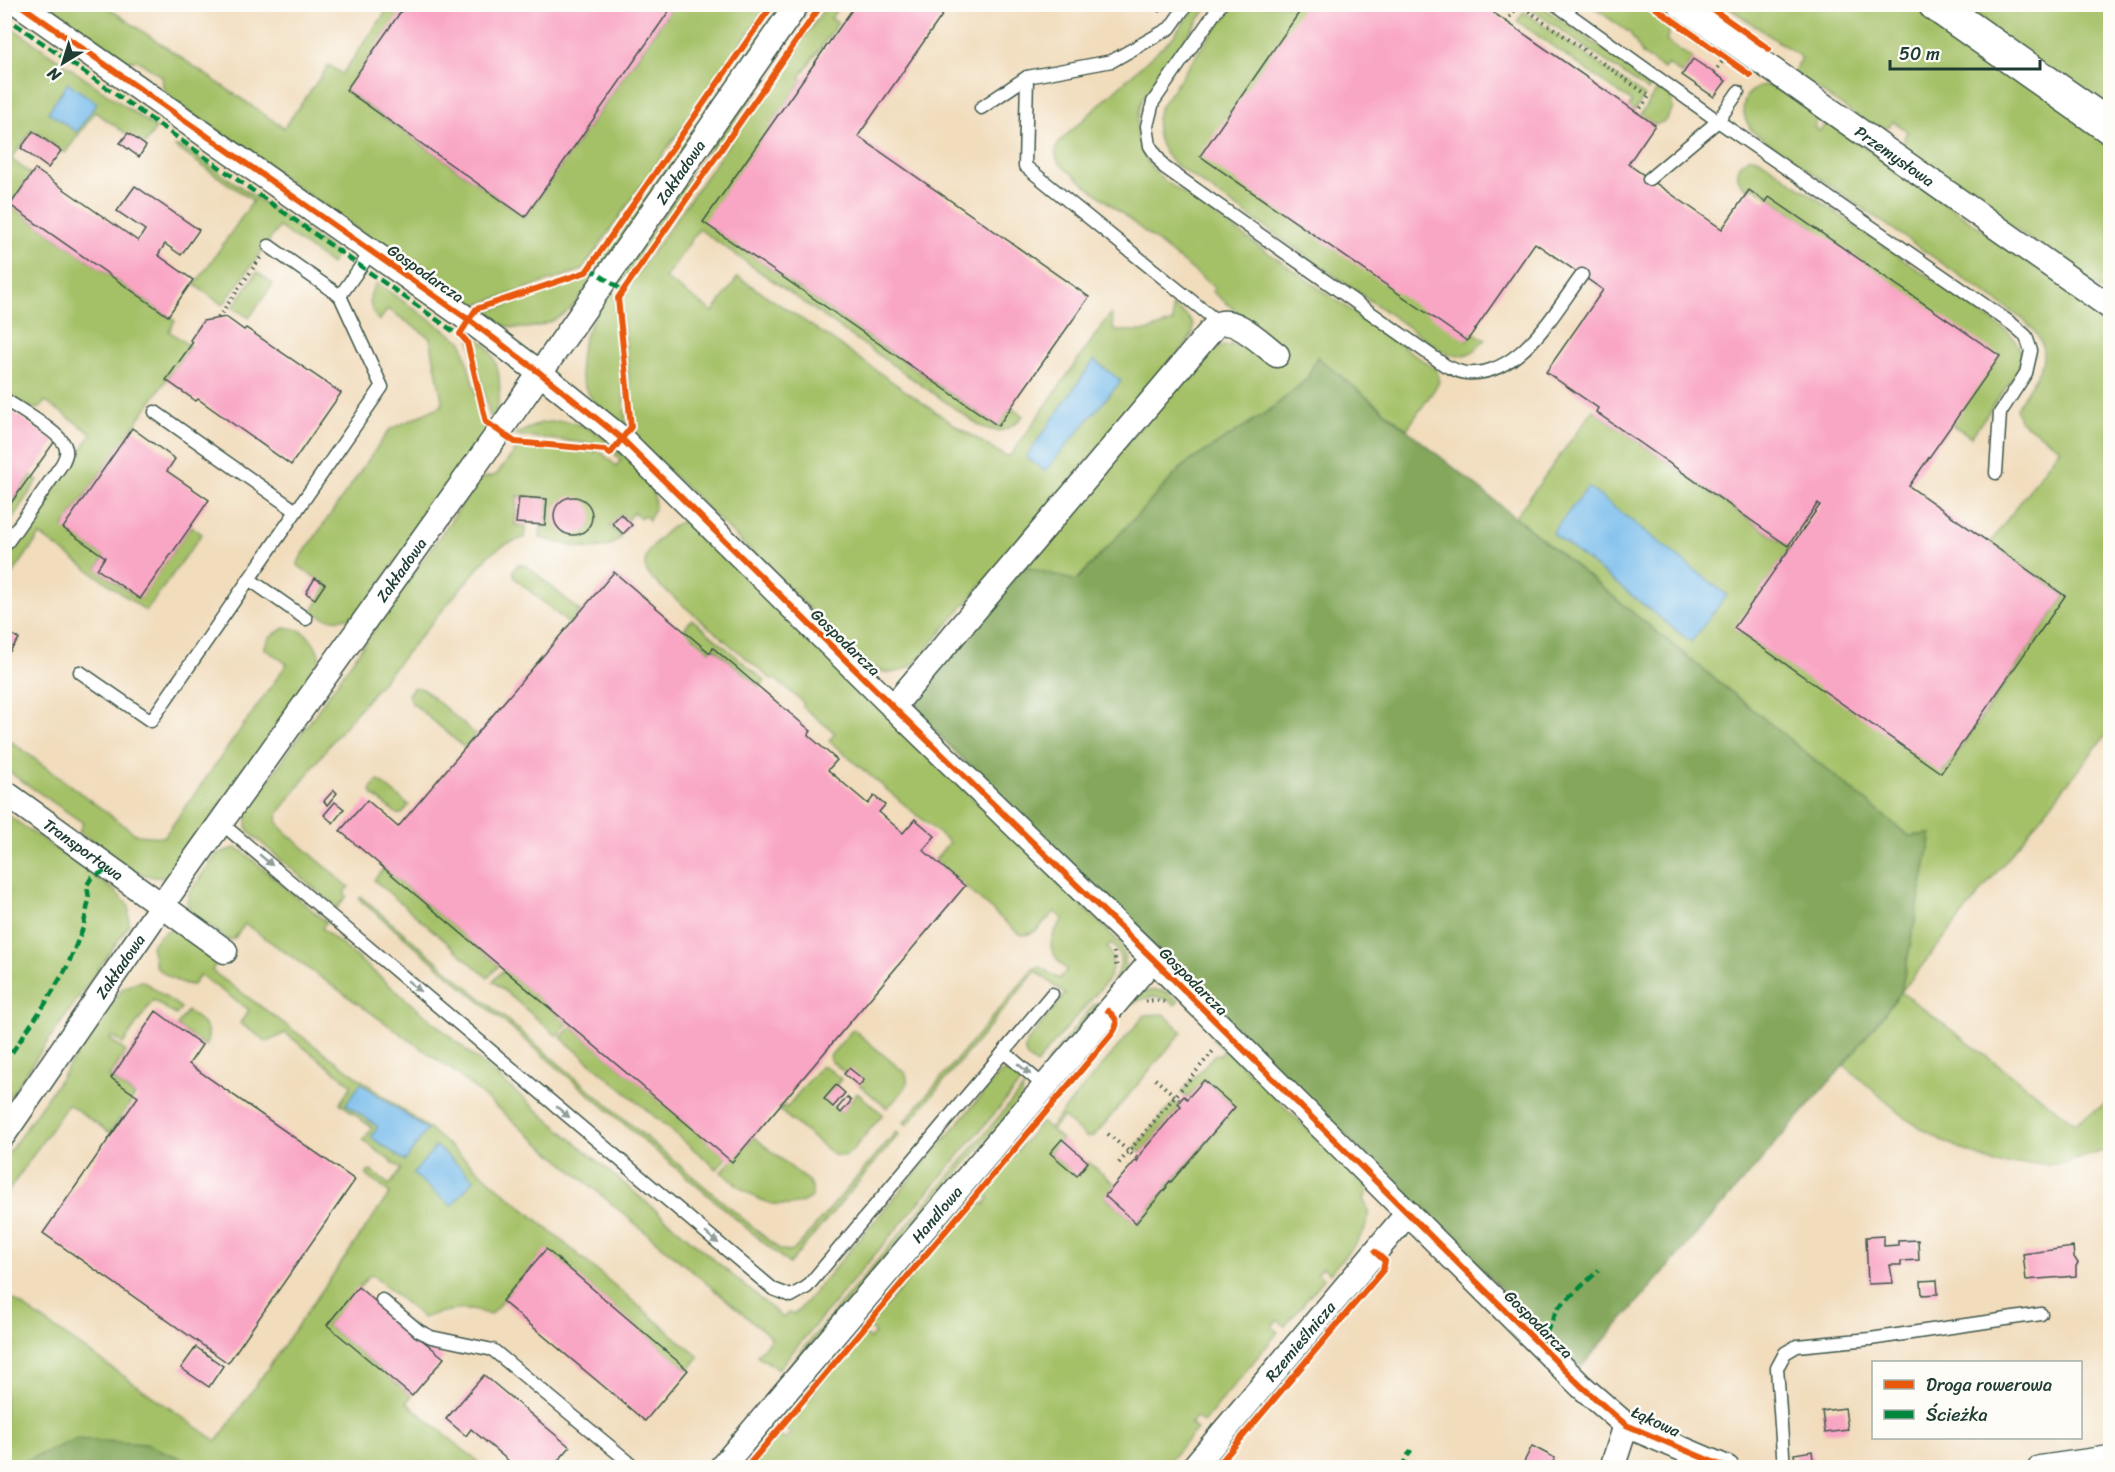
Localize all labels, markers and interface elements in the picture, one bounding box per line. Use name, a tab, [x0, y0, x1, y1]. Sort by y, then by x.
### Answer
north arrow	[33, 33, 93, 93]
scale bar	[1890, 33, 2040, 71]
text: 50 m	[1899, 38, 1940, 70]
text: N	[40, 59, 68, 90]
street label: Przemysłowa	[1848, 118, 1941, 195]
street label: Zakładowa	[648, 133, 714, 211]
street label: Gospodarcza	[381, 236, 470, 311]
street label: Zakładowa	[368, 531, 435, 608]
street label: Gospodarcza	[804, 601, 888, 684]
street label: Transportowa	[37, 810, 130, 889]
one-way arrow	[258, 854, 273, 866]
street label: Zakładowa	[87, 928, 153, 1005]
street label: Gospodarcza	[1152, 940, 1235, 1023]
one-way arrow	[407, 979, 422, 992]
one-way arrow	[1016, 1062, 1032, 1075]
one-way arrow	[555, 1105, 570, 1118]
street label: Handlowa	[904, 1179, 970, 1250]
one-way arrow	[704, 1231, 719, 1244]
street label: Gospodarcza	[1497, 1283, 1580, 1366]
street label: Rzemieślnicza	[1258, 1294, 1344, 1388]
legend	[1872, 1361, 2082, 1439]
text: Droga rowerowa	[1926, 1369, 2052, 1401]
street label: Łąkowa	[1626, 1398, 1686, 1446]
text: Ścieżka	[1926, 1399, 1988, 1431]

